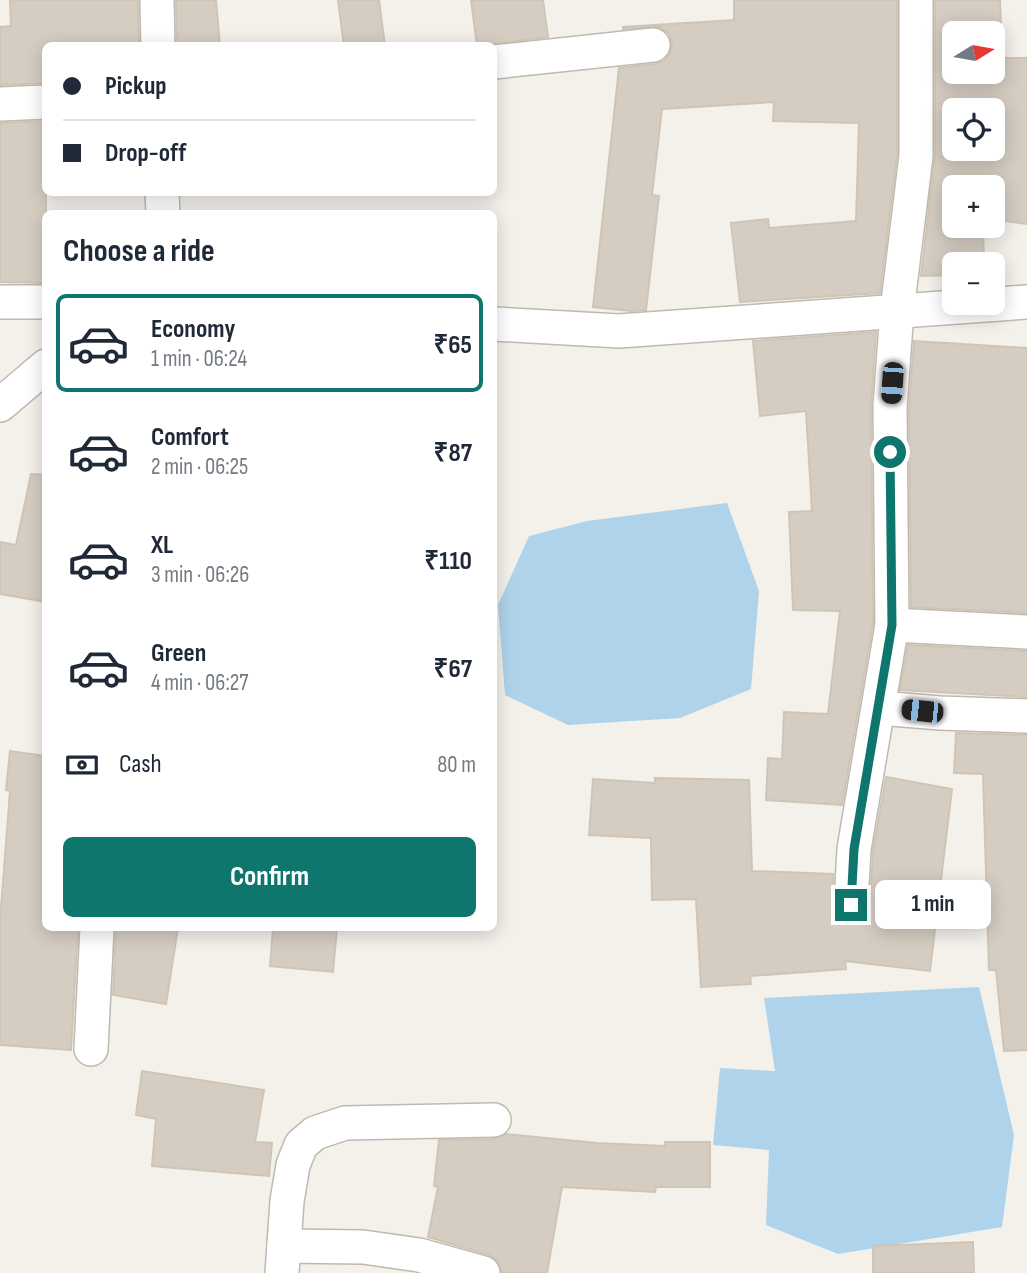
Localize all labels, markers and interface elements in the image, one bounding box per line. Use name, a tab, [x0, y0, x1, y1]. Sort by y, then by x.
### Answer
north arrow	[942, 21, 1004, 84]
map controls	[942, 21, 1005, 315]
text: Pickup	[105, 71, 167, 102]
button: locate	[942, 98, 1005, 161]
text: Drop-off	[105, 138, 186, 169]
button: +	[942, 175, 1005, 238]
text: Choose a ride	[63, 232, 215, 271]
button: −	[942, 252, 1005, 315]
icon: car	[67, 312, 130, 375]
text: Economy	[151, 314, 235, 345]
text: ₹65	[433, 330, 472, 361]
text: 1 min · 06:24	[151, 345, 247, 373]
car	[881, 361, 904, 405]
icon: car	[67, 420, 130, 483]
text: Comfort	[151, 422, 229, 453]
route start	[874, 436, 906, 468]
text: ₹87	[434, 438, 472, 469]
text: 2 min · 06:25	[151, 453, 248, 481]
icon: car	[67, 528, 130, 591]
text: XL	[151, 530, 173, 561]
text: ₹110	[424, 546, 472, 577]
text: 3 min · 06:26	[151, 561, 249, 589]
icon: car	[67, 636, 130, 699]
text: Green	[151, 638, 206, 669]
text: ₹67	[434, 654, 472, 685]
text: 4 min · 06:27	[151, 669, 248, 697]
car	[901, 698, 944, 724]
icon: cash	[63, 746, 101, 784]
text: Cash	[119, 749, 162, 780]
text: 80 m	[437, 751, 476, 779]
button: Confirm	[63, 837, 476, 917]
callout: 1 min	[876, 880, 991, 930]
route end	[835, 889, 867, 921]
text: 1 min	[912, 890, 954, 918]

